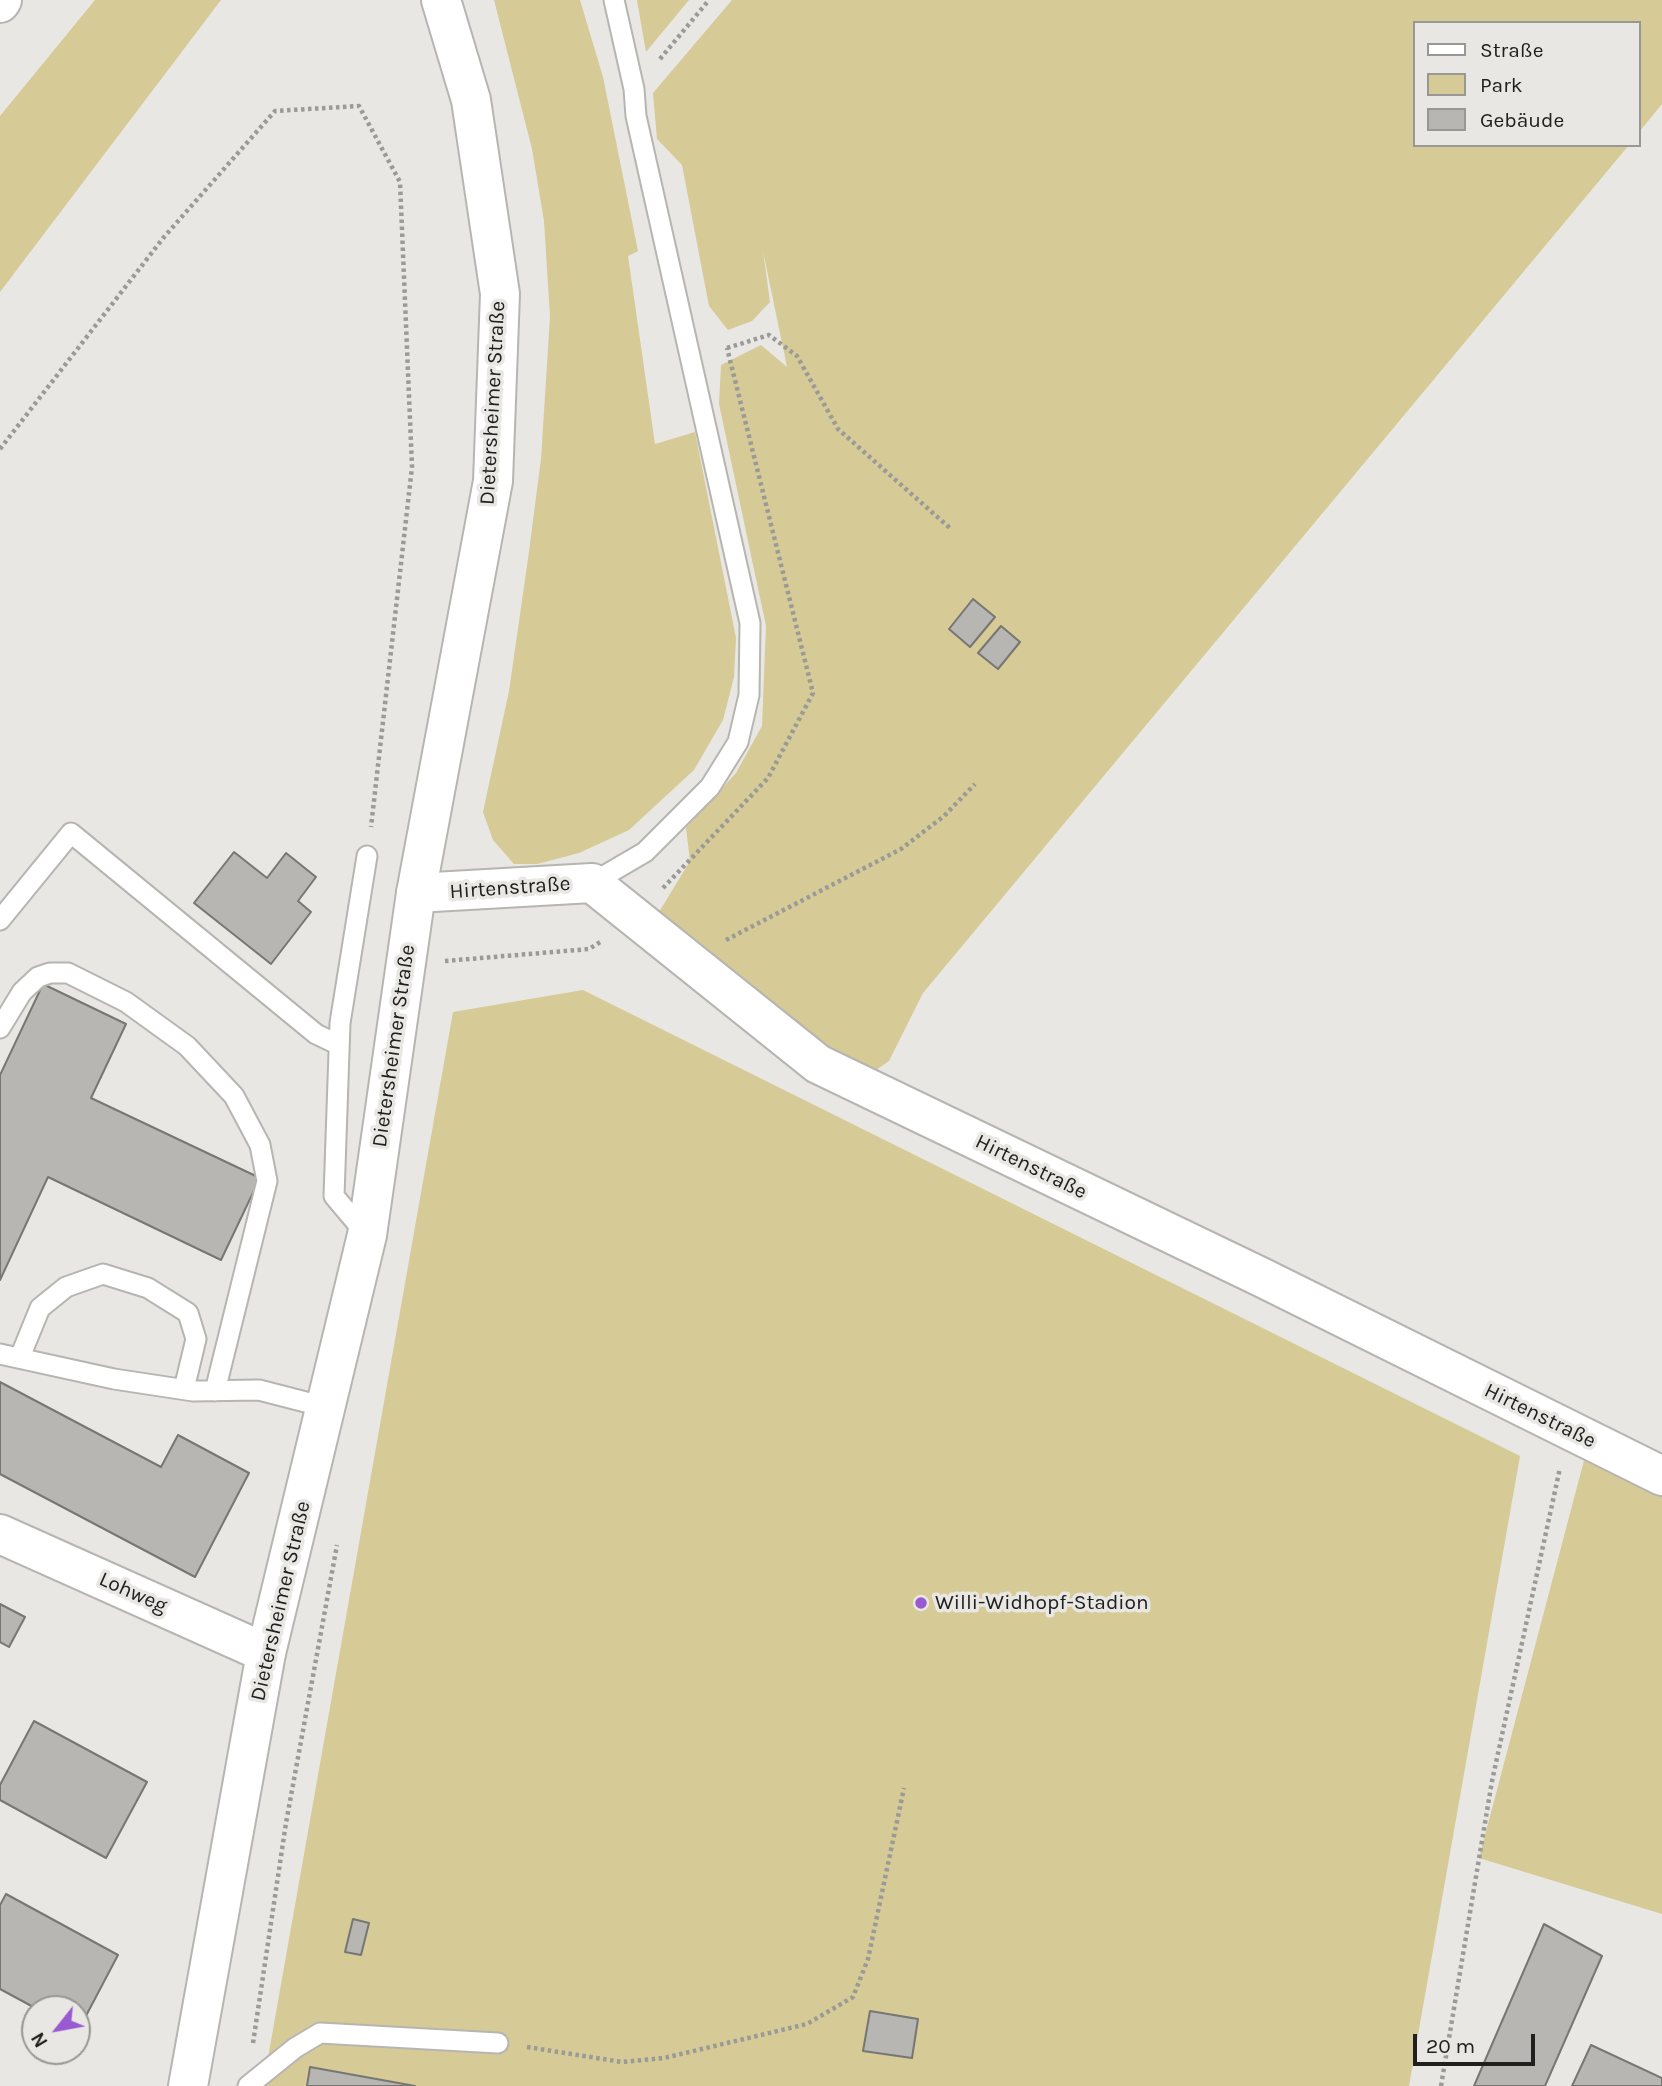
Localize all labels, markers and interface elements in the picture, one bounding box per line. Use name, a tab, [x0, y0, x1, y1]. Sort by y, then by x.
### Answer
legend	[1414, 21, 1641, 147]
text: Straße	[1480, 38, 1543, 62]
text: Park	[1480, 73, 1523, 97]
text: Gebäude	[1480, 108, 1564, 132]
street label: Dietersheimer Straße	[475, 300, 511, 506]
street label: Hirtenstraße	[449, 871, 571, 905]
street label: Dietersheimer Straße	[367, 943, 421, 1149]
street label: Hirtenstraße	[971, 1129, 1091, 1205]
street label: Hirtenstraße	[1480, 1378, 1600, 1454]
street label: Dietersheimer Straße	[246, 1499, 316, 1703]
street label: Lohweg	[95, 1567, 171, 1619]
place label: Willi-Widhopf-Stadion	[935, 1590, 1149, 1616]
marker: Willi-Widhopf-Stadion	[913, 1595, 929, 1611]
north arrow	[21, 1995, 91, 2065]
scale bar	[1417, 2020, 1540, 2064]
text: N	[27, 2028, 53, 2051]
text: 20 m	[1426, 2034, 1475, 2058]

